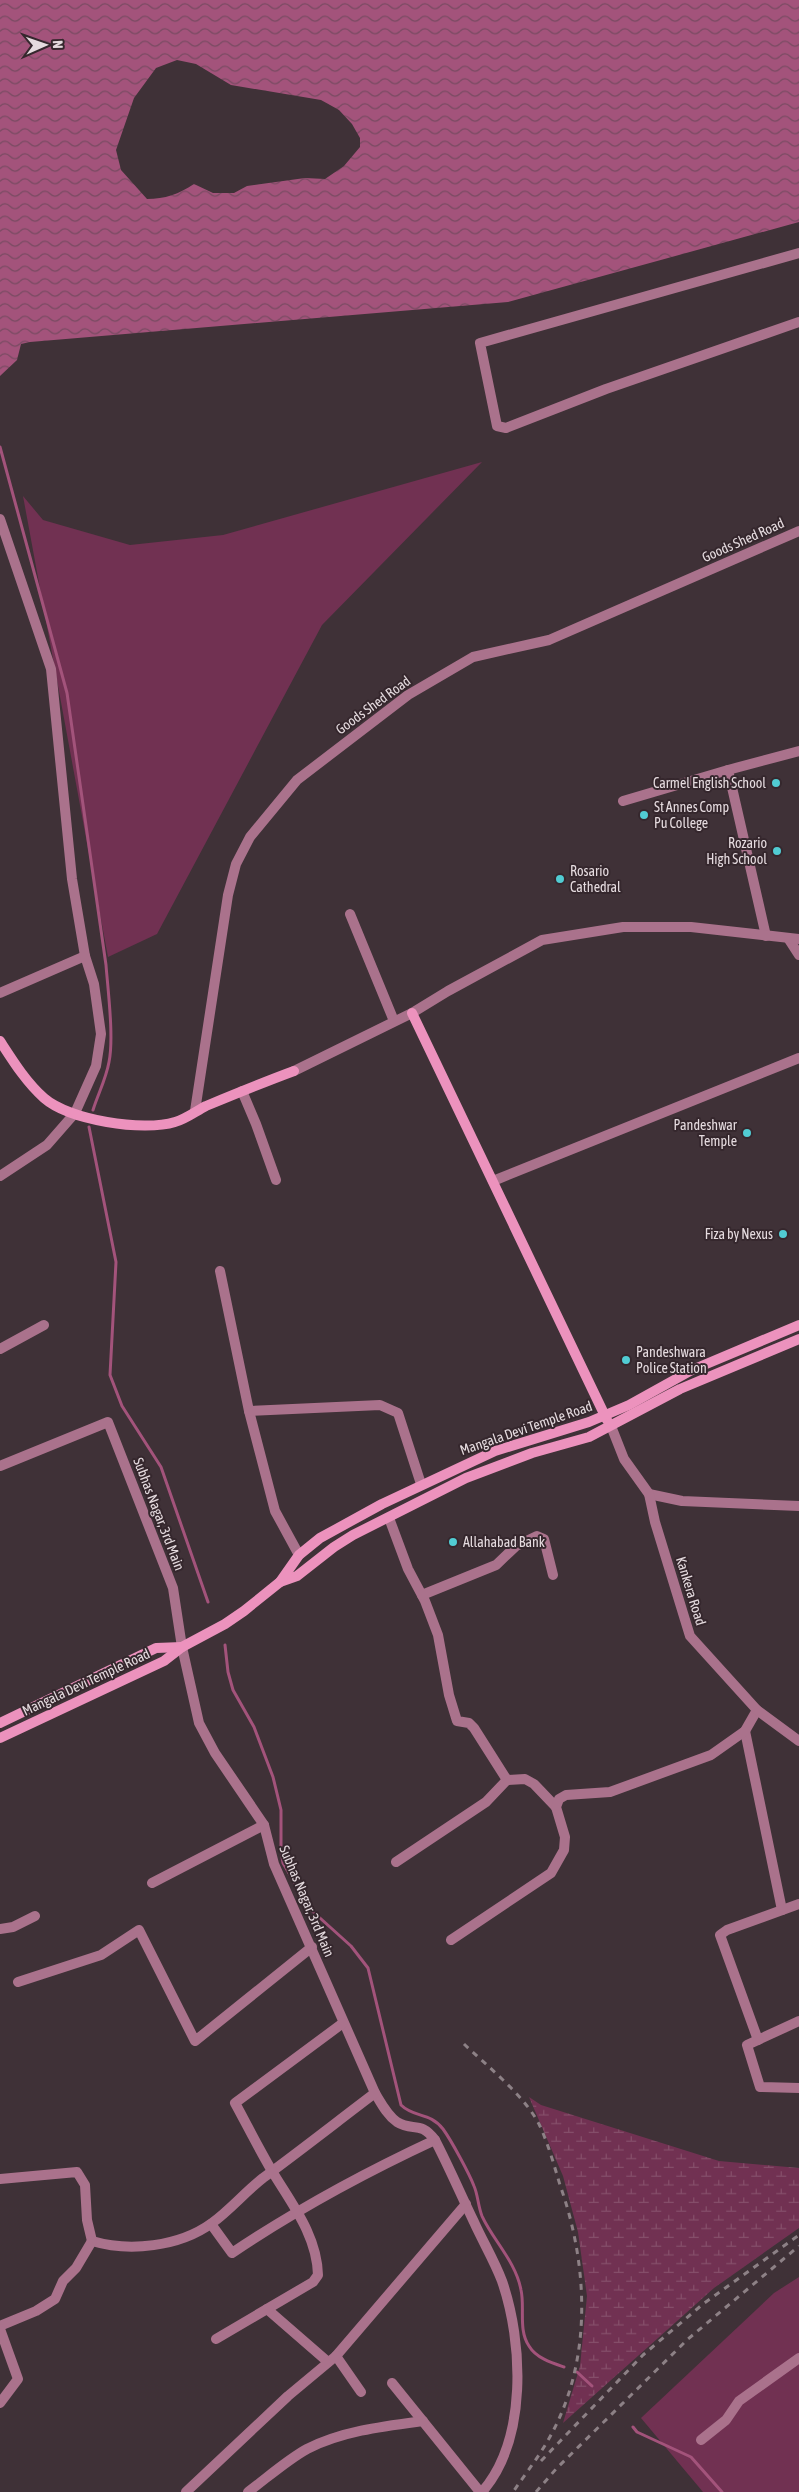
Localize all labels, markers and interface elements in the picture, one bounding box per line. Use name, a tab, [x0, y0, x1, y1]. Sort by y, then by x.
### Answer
north arrow	[20, 20, 70, 70]
text: N	[50, 40, 66, 49]
street label: Goods Shed Road	[699, 515, 787, 565]
street label: Goods Shed Road	[333, 673, 413, 737]
place label: Carmel English School	[653, 775, 766, 791]
marker: Carmel English School	[770, 777, 782, 789]
place label: St Annes Comp Pu College	[654, 799, 729, 831]
marker: St Annes Comp Pu College	[638, 809, 650, 821]
place label: Rozario High School	[706, 835, 767, 867]
marker: Rozario High School	[771, 845, 783, 857]
place label: Rosario Cathedral	[570, 863, 621, 895]
marker: Rosario Cathedral	[554, 873, 566, 885]
place label: Pandeshwar Temple	[674, 1117, 738, 1149]
marker: Pandeshwar Temple	[741, 1127, 753, 1139]
place label: Fiza by Nexus	[705, 1226, 773, 1242]
marker: Fiza by Nexus	[777, 1228, 789, 1240]
place label: Pandeshwara Police Station	[636, 1344, 707, 1376]
marker: Pandeshwara Police Station	[620, 1354, 632, 1366]
street label: Mangala Devi Temple Road	[458, 1398, 594, 1458]
street label: Subhas Nagar, 3rd Main	[130, 1455, 188, 1573]
place label: Allahabad Bank	[463, 1534, 545, 1550]
marker: Allahabad Bank	[447, 1536, 459, 1548]
street label: Kankera Road	[673, 1555, 709, 1627]
street label: Mangala Devi Temple Road	[20, 1645, 152, 1719]
street label: Subhas Nagar, 3rd Main	[276, 1843, 338, 1959]

